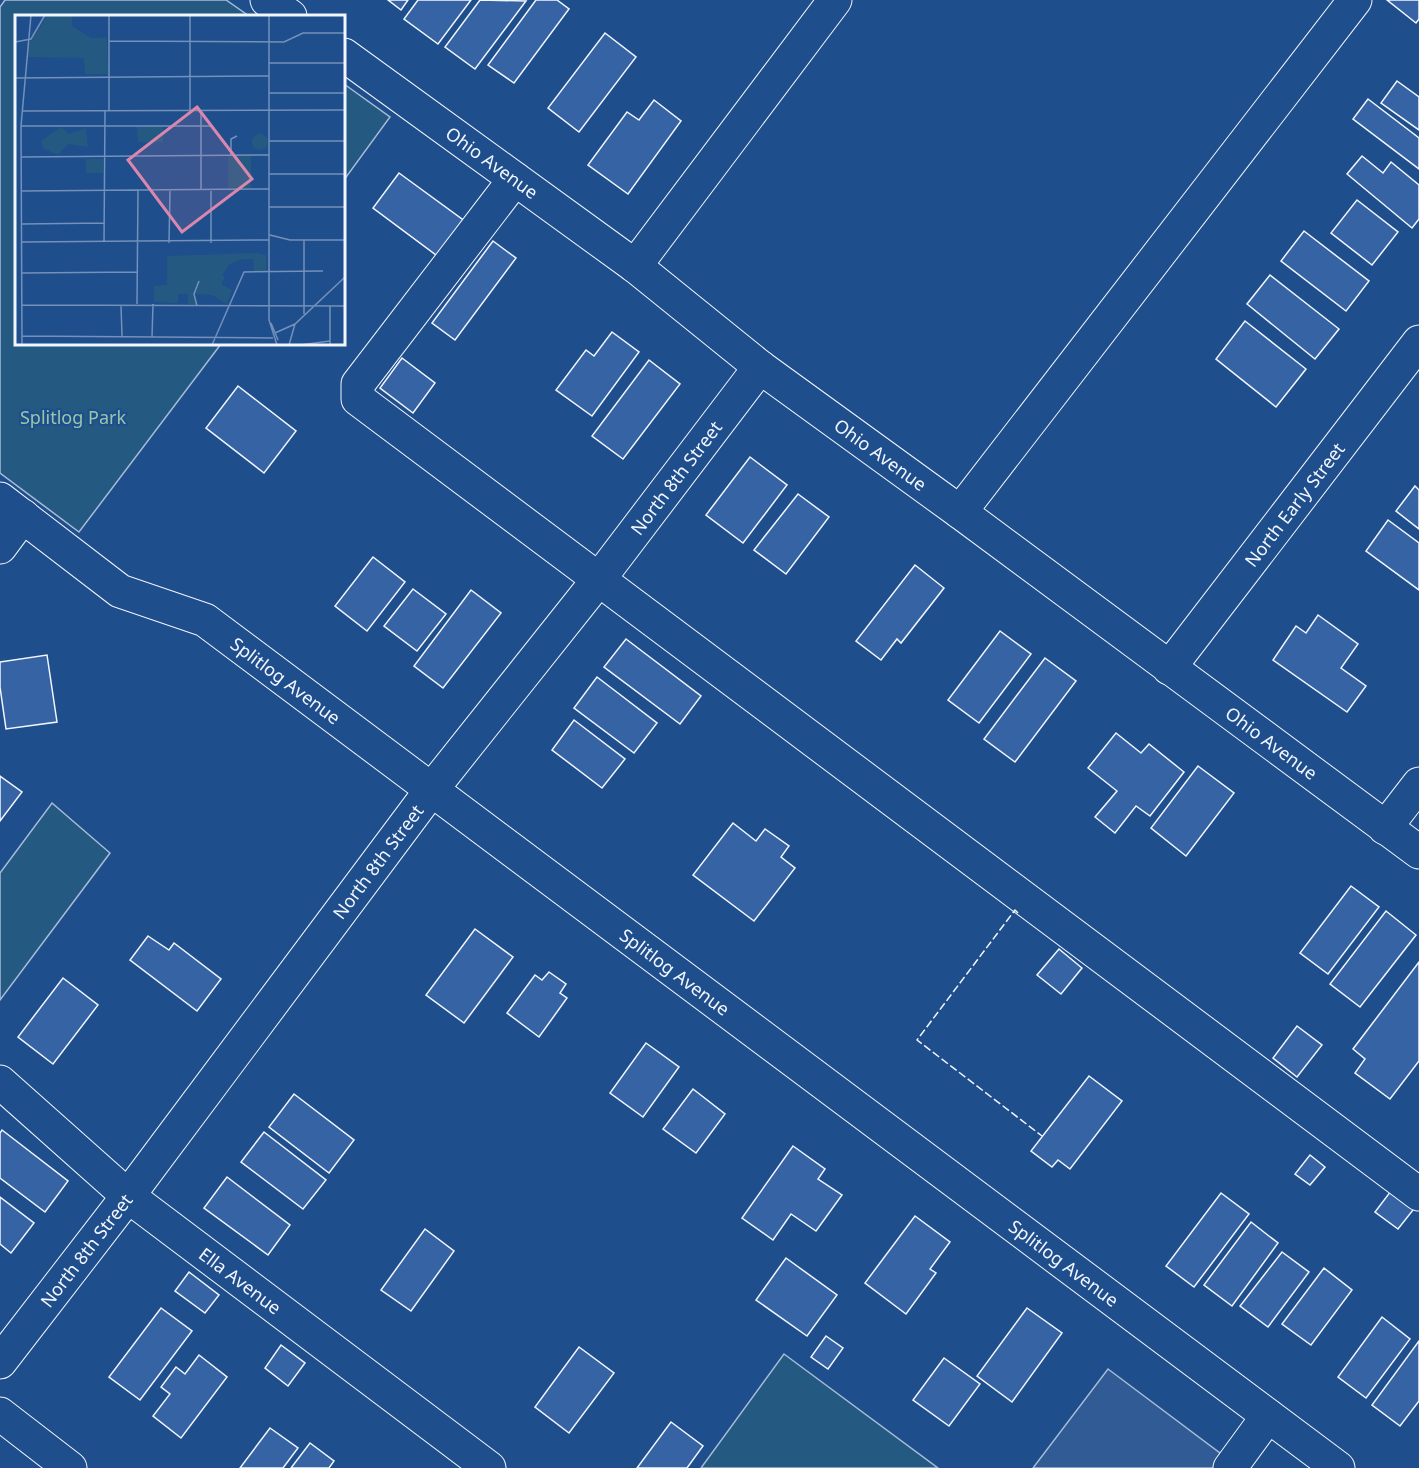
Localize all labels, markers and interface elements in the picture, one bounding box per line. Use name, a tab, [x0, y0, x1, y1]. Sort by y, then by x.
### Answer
inset map	[15, 15, 345, 345]
street label: Ohio Avenue	[441, 121, 543, 204]
park label: Splitlog Park	[20, 405, 126, 429]
street label: Ohio Avenue	[829, 413, 932, 496]
street label: North 8th Street	[625, 416, 727, 540]
street label: North Early Street	[1239, 437, 1350, 572]
street label: Splitlog Avenue	[226, 632, 346, 729]
street label: Ohio Avenue	[1221, 701, 1322, 785]
street label: North 8th Street	[327, 799, 429, 924]
street label: Splitlog Avenue	[615, 923, 735, 1021]
street label: North 8th Street	[35, 1188, 138, 1312]
street label: Splitlog Avenue	[1004, 1214, 1124, 1312]
street label: Ella Avenue	[194, 1242, 286, 1319]

